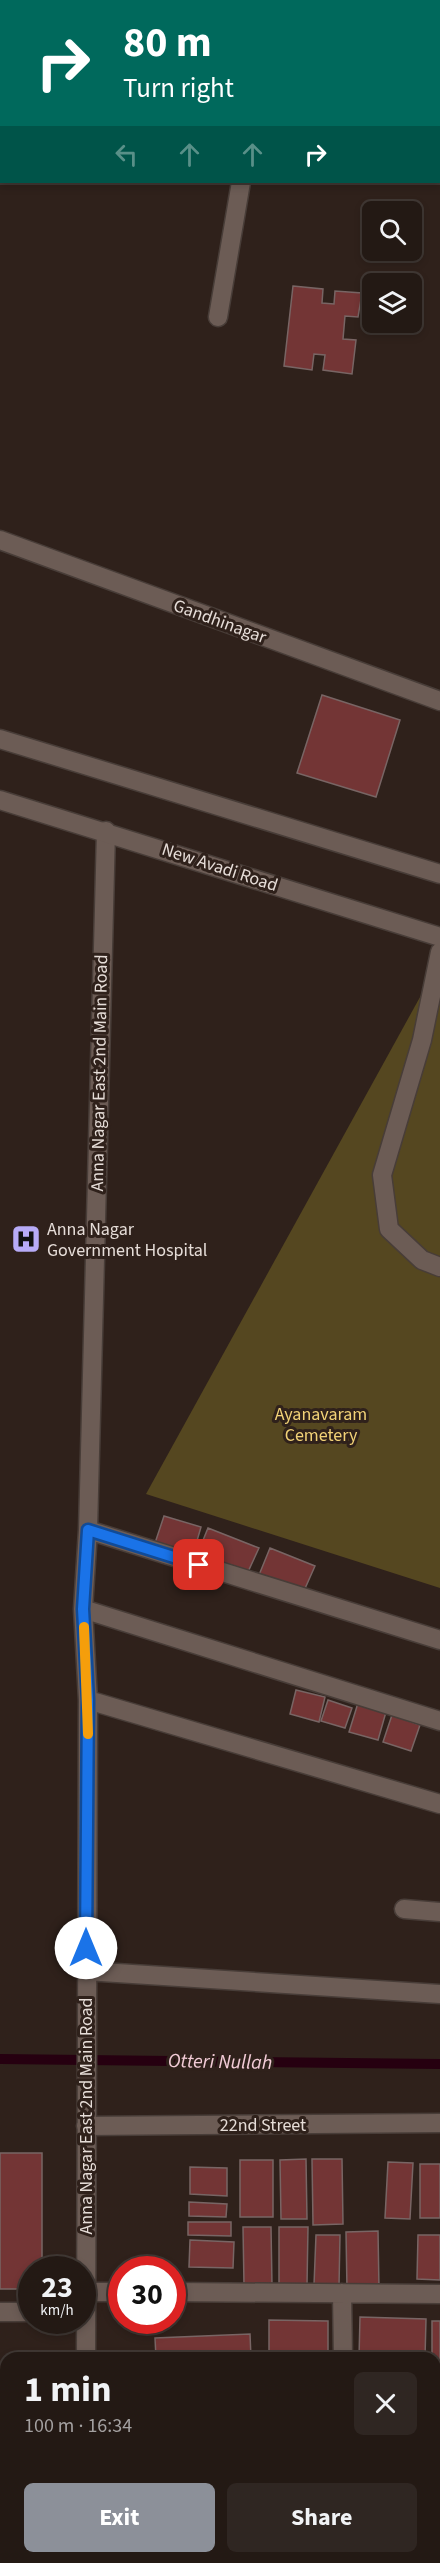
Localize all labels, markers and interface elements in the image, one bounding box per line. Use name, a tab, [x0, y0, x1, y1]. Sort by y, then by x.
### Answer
text: 80 m	[123, 13, 212, 73]
icon: right	[24, 24, 102, 102]
text: Turn right	[123, 69, 234, 108]
icon: left	[110, 138, 143, 171]
icon: ahead	[173, 138, 206, 171]
icon: ahead	[236, 138, 269, 171]
icon: right	[299, 138, 332, 171]
map controls	[362, 201, 422, 333]
button: search	[362, 201, 422, 261]
button: layers	[362, 273, 422, 333]
street label: Gandhinagar	[170, 593, 271, 650]
street label: New Avadi Road	[159, 837, 281, 898]
street label: Anna Nagar East 2nd Main Road	[85, 954, 114, 1192]
place label: Anna Nagar Government Hospital	[47, 1217, 207, 1263]
hospital icon: Anna Nagar Government Hospital	[10, 1223, 42, 1255]
park label: Ayanavaram Cemetery	[275, 1402, 367, 1448]
pin	[173, 1539, 224, 1590]
icon: arrive	[182, 1548, 215, 1581]
position arrow	[54, 1916, 118, 1980]
street label: Anna Nagar East 2nd Main Road	[74, 1997, 99, 2235]
water label: Otteri Nullah	[167, 2047, 272, 2077]
street label: 22nd Street	[220, 2113, 306, 2138]
speed limit sign: 30	[108, 2256, 186, 2334]
text: 23	[41, 2266, 73, 2309]
text: km/h	[40, 2300, 74, 2321]
text: 1 min	[24, 2364, 112, 2415]
button: close	[354, 2372, 417, 2435]
text: 100 m · 16:34	[24, 2412, 132, 2440]
button: Exit	[24, 2483, 215, 2552]
button: Share	[227, 2483, 417, 2552]

